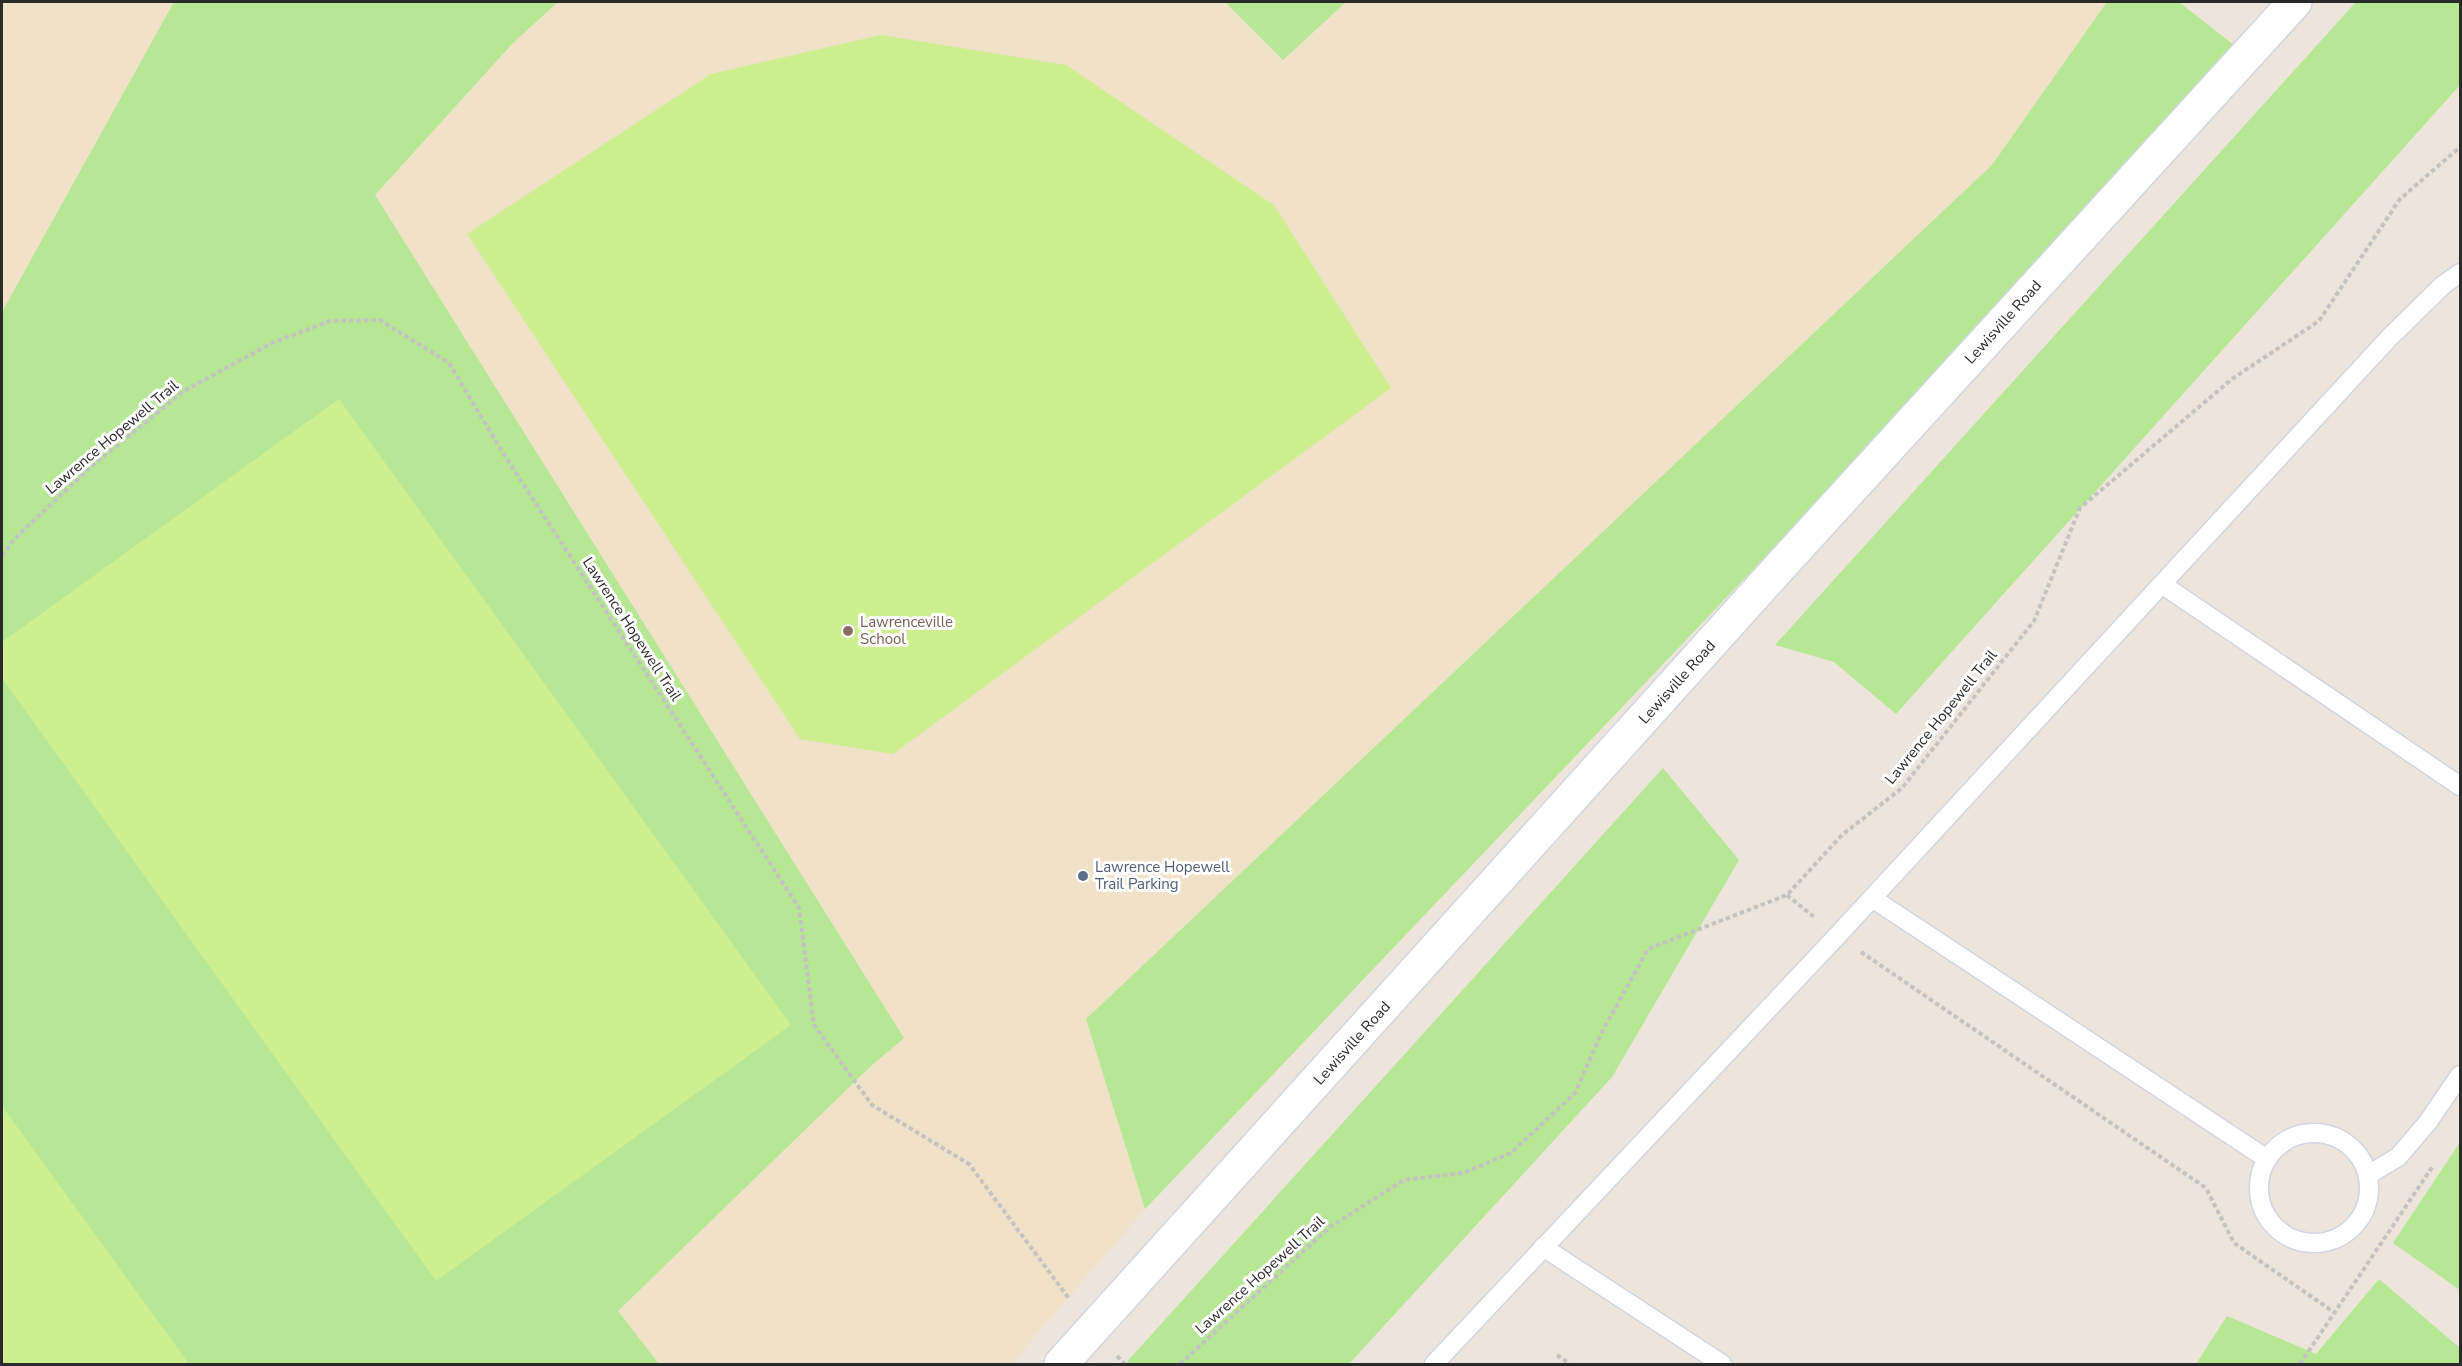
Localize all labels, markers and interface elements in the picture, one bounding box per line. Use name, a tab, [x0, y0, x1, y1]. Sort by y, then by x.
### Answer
street label: Lewisville Road	[1960, 276, 2046, 368]
street label: Lawrence Hopewell Trail	[41, 375, 183, 499]
street label: Lawrence Hopewell Trail	[578, 553, 686, 705]
place label: Lawrenceville School	[860, 612, 953, 649]
marker: Lawrenceville School	[841, 624, 855, 638]
street label: Lewisville Road	[1634, 636, 1720, 728]
street label: Lawrence Hopewell Trail	[1880, 645, 2002, 788]
place label: Lawrence Hopewell Trail Parking	[1095, 857, 1230, 894]
marker: Lawrence Hopewell Trail Parking	[1076, 869, 1090, 883]
street label: Lewisville Road	[1309, 997, 1395, 1089]
street label: Lawrence Hopewell Trail	[1191, 1211, 1329, 1339]

